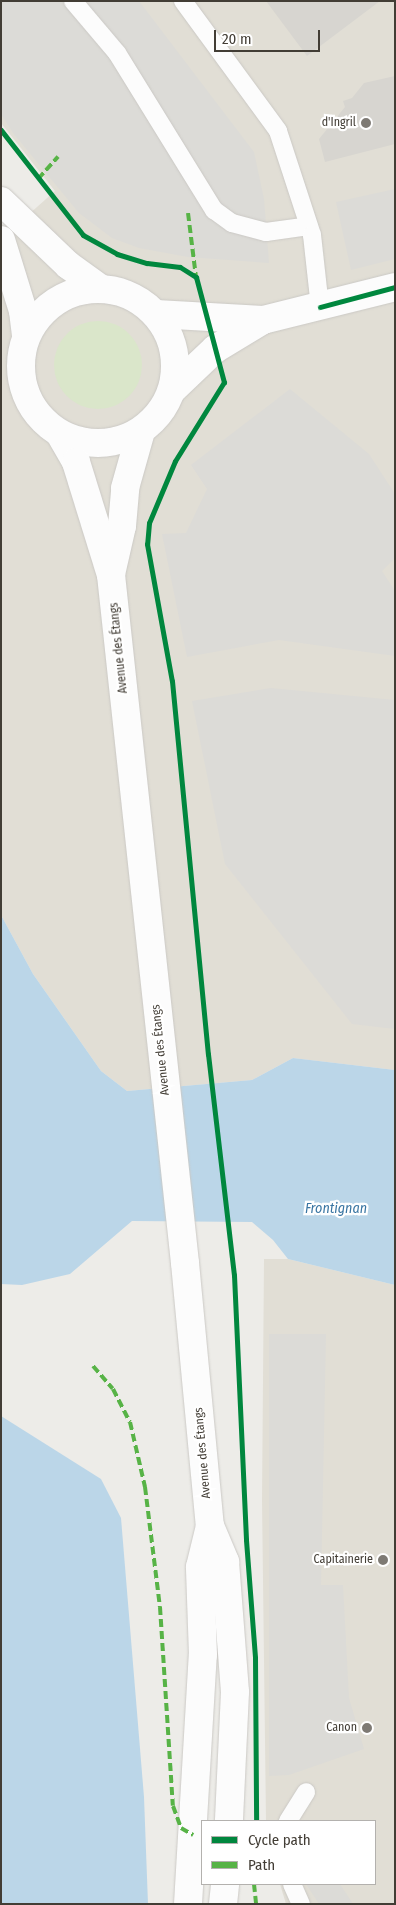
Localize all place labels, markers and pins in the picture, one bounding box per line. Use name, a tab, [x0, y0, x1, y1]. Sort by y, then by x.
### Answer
place label: d'Ingril	[322, 116, 356, 130]
marker: d'Ingril	[360, 117, 372, 129]
place label: Capitainerie	[314, 1553, 373, 1567]
marker: Capitainerie	[377, 1554, 389, 1566]
place label: Canon	[326, 1721, 357, 1735]
marker: Canon	[361, 1722, 373, 1734]

